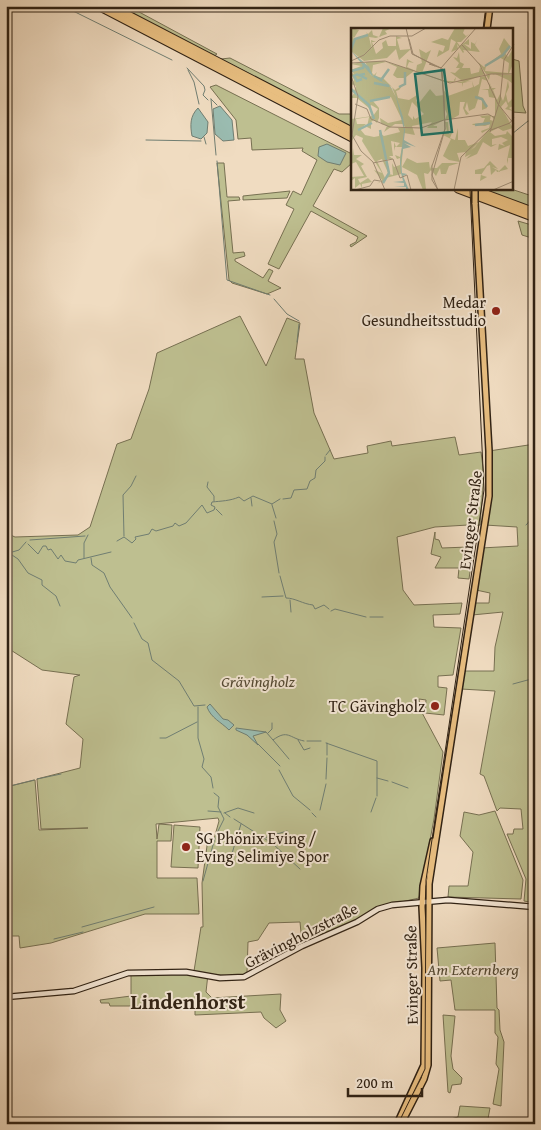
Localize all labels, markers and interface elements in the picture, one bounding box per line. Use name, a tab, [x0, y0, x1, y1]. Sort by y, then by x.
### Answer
inset map	[351, 28, 514, 190]
place label: Medar Gesundheitsstudio	[362, 290, 486, 332]
marker: Medar Gesundheitsstudio	[490, 305, 502, 317]
street label: Evinger Straße	[452, 469, 488, 571]
park label: Grävingholz	[221, 669, 296, 693]
place label: TC Gävingholz	[329, 694, 425, 718]
marker: TC Gävingholz	[429, 700, 441, 712]
place label: SG Phönix Eving / Eving Selimiye Spor	[196, 826, 329, 868]
marker: SG Phönix Eving / Eving Selimiye Spor	[180, 841, 192, 853]
street label: Grävingholzstraße	[240, 896, 362, 974]
street label: Evinger Straße	[398, 925, 424, 1025]
park label: Am Externberg	[426, 957, 519, 981]
district label: Lindenhorst	[131, 986, 245, 1017]
scale bar	[348, 1065, 422, 1097]
text: 200 m	[356, 1072, 394, 1093]

